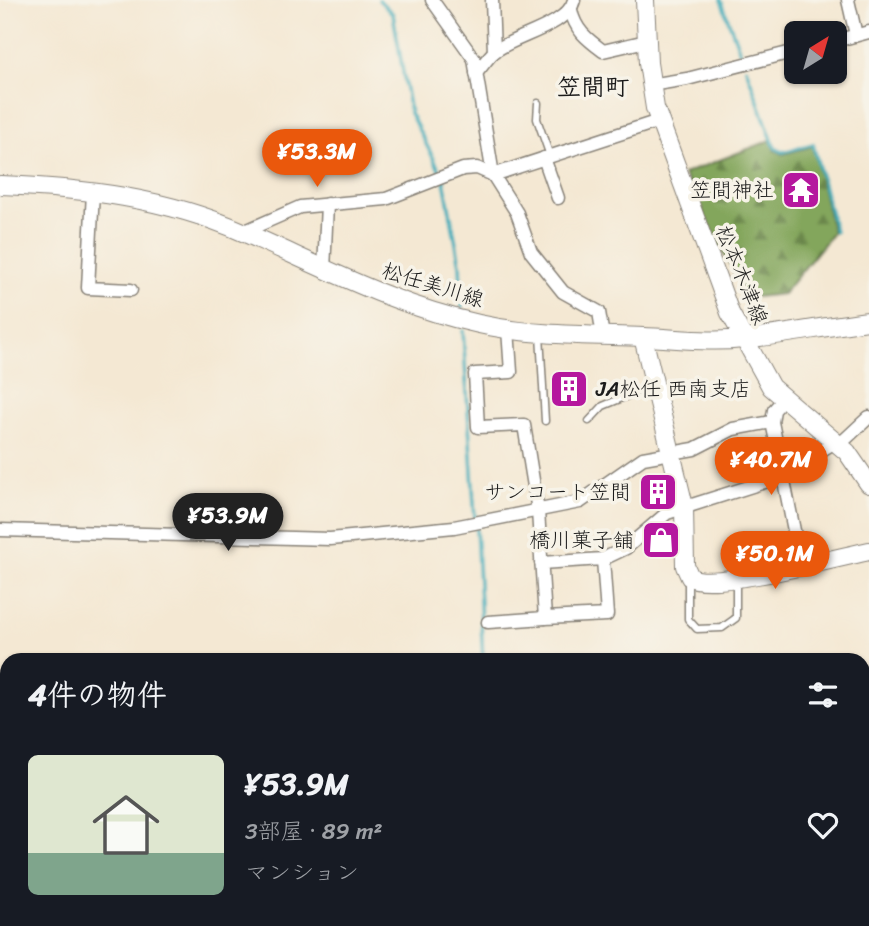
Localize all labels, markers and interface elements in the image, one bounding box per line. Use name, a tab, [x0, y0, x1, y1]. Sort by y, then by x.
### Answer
north arrow	[784, 21, 847, 84]
map controls	[784, 21, 847, 84]
district label: 笠間町	[557, 66, 629, 108]
pin: ¥53.3M	[260, 130, 374, 189]
text: ¥53.3M	[278, 131, 356, 172]
temple icon: 笠間神社	[780, 169, 822, 211]
place label: 笠間神社	[690, 171, 774, 209]
street label: 松本木津線	[705, 219, 779, 331]
street label: 松任美川線	[377, 251, 489, 319]
building icon: JA松任 西南支店	[548, 368, 590, 410]
place label: JA松任 西南支店	[595, 370, 751, 408]
pin: ¥40.7M	[714, 438, 828, 497]
text: ¥40.7M	[731, 439, 811, 480]
building icon: サンコート笠間	[637, 471, 679, 513]
place label: サンコート笠間	[484, 473, 631, 511]
pin: ¥53.9M	[171, 494, 285, 553]
text: ¥53.9M	[188, 495, 268, 536]
shop icon: 橋川菓子舗	[640, 519, 682, 561]
place label: 橋川菓子舗	[529, 521, 634, 559]
pin: ¥50.1M	[718, 532, 832, 591]
text: ¥50.1M	[737, 533, 813, 574]
text: 4件の物件	[28, 668, 167, 722]
icon: filters	[804, 676, 842, 714]
text: ¥53.9M	[245, 757, 348, 811]
icon: home	[84, 783, 168, 867]
icon: heart	[804, 806, 842, 844]
text: 3部屋 · 89 m²	[245, 811, 382, 852]
text: マンション	[245, 852, 359, 893]

